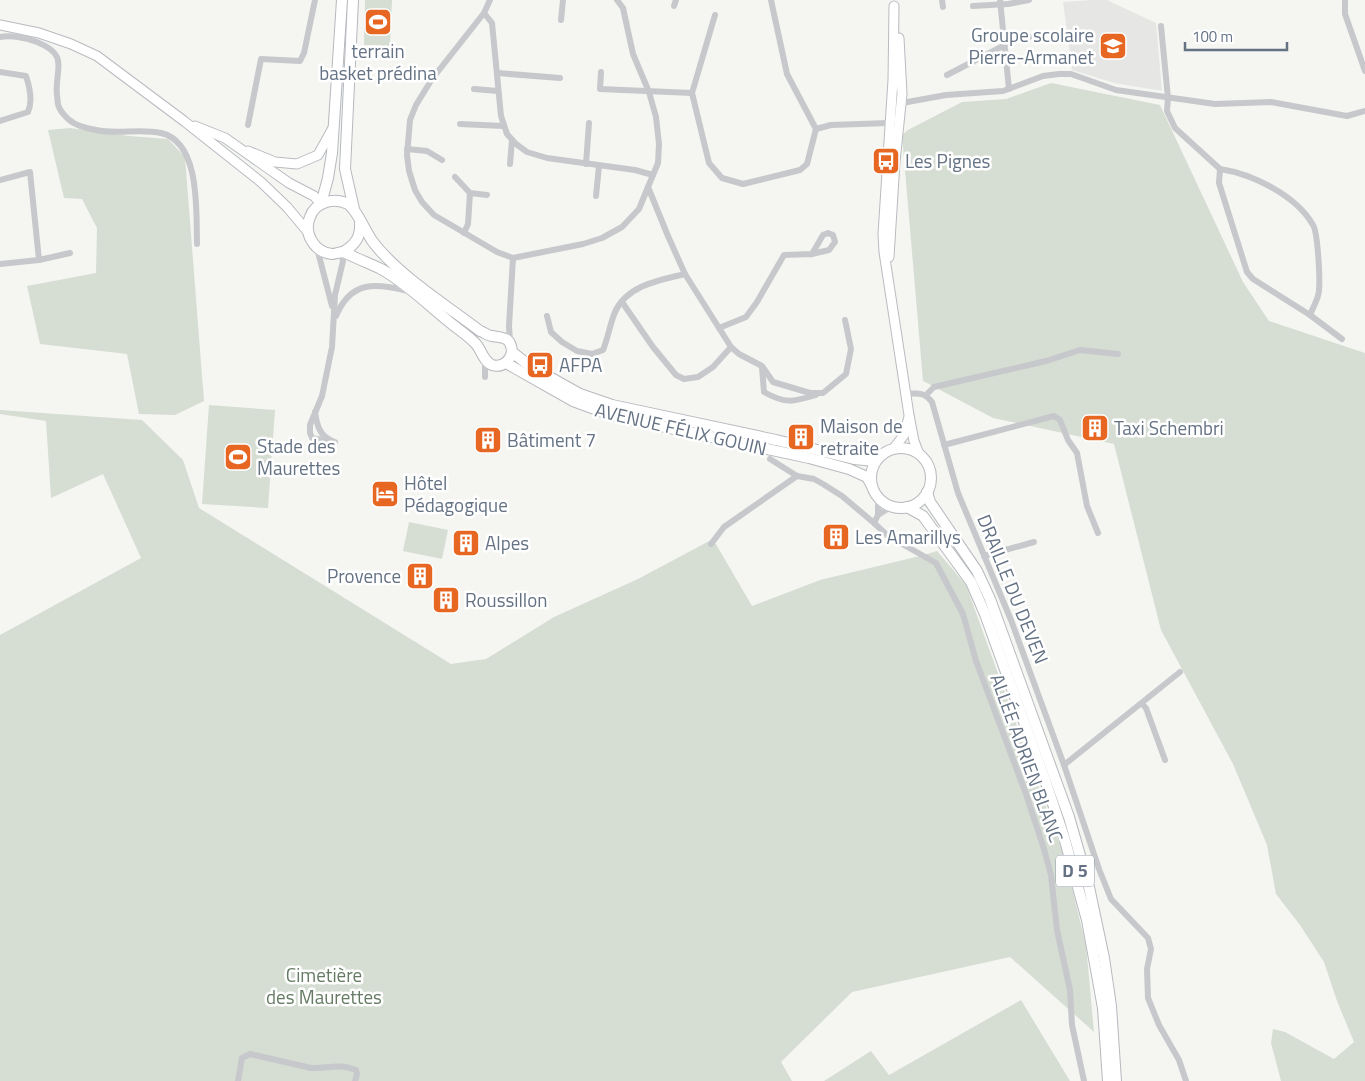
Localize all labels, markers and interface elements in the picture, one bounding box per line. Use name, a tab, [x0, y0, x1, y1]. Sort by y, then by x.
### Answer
sports icon: terrain basket prédina	[363, 7, 393, 37]
place label: Groupe scolaire Pierre-Armanet	[969, 20, 1094, 71]
scale bar	[1185, 20, 1288, 52]
text: 100 m	[1192, 25, 1233, 48]
school or university icon: Groupe scolaire Pierre-Armanet	[1098, 31, 1128, 61]
place label: terrain basket prédina	[319, 36, 437, 87]
bus stop icon: Les Pignes	[871, 146, 901, 176]
place label: Les Pignes	[905, 146, 991, 175]
bus stop icon: AFPA	[525, 350, 555, 380]
place label: AFPA	[559, 350, 602, 379]
street label: AVENUE FÉLIX GOUIN	[593, 395, 770, 462]
place label: Maison de retraite	[820, 411, 903, 462]
building icon: Taxi Schembri	[1080, 413, 1110, 443]
place label: Taxi Schembri	[1114, 413, 1224, 442]
building icon: Maison de retraite	[786, 422, 816, 452]
building icon: Bâtiment 7	[473, 425, 503, 455]
place label: Bâtiment 7	[507, 425, 596, 454]
place label: Stade des Maurettes	[257, 431, 340, 482]
sports icon: Stade des Maurettes	[223, 442, 253, 472]
place label: Hôtel Pédagogique	[404, 468, 508, 519]
hotel icon: Hôtel Pédagogique	[370, 479, 400, 509]
street label: DRAILLE DU DEVEN	[970, 510, 1057, 668]
building icon: Les Amarillys	[821, 522, 851, 552]
place label: Les Amarillys	[855, 522, 961, 551]
building icon: Alpes	[451, 528, 481, 558]
place label: Alpes	[485, 528, 529, 557]
place label: Provence	[327, 561, 401, 590]
building icon: Provence	[405, 561, 435, 591]
building icon: Roussillon	[431, 585, 461, 615]
place label: Roussillon	[465, 585, 548, 614]
street label: ALLÉE ADRIEN BLANC	[983, 669, 1071, 846]
road number: D 5	[1056, 856, 1094, 886]
park label: Cimetière des Maurettes	[266, 960, 382, 1011]

